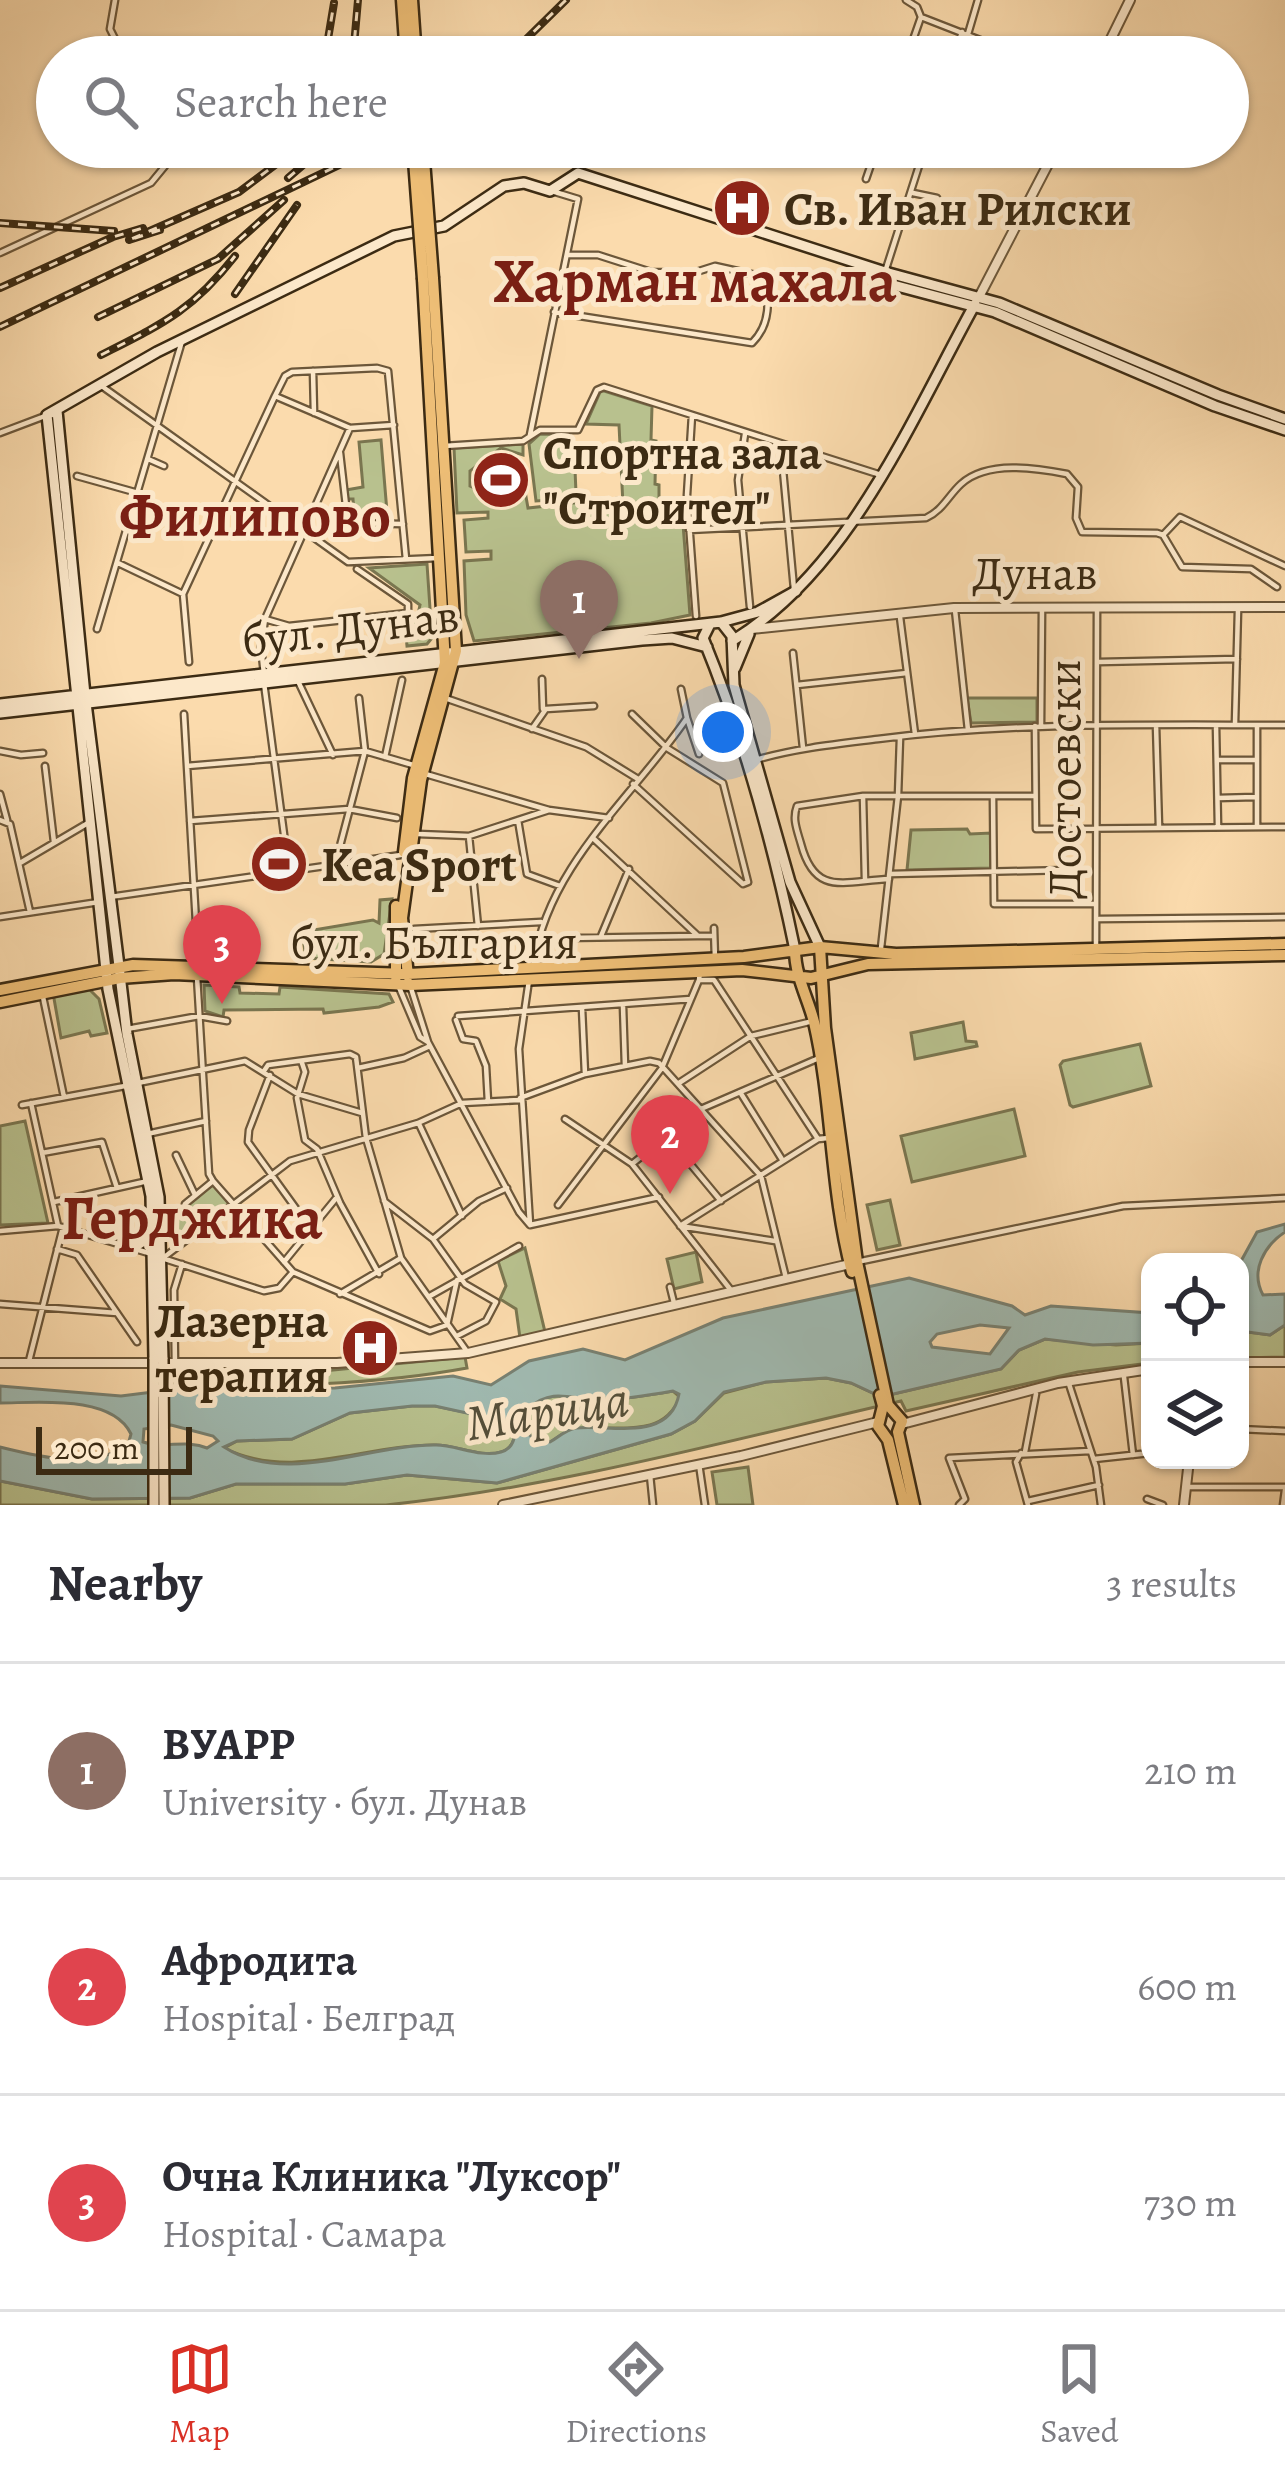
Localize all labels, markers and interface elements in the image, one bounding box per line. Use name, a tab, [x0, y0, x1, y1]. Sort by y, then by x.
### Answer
search box	[36, 36, 1249, 168]
icon: search	[78, 69, 144, 135]
text: Search here	[174, 71, 388, 133]
place label: Св. Иван Рилски	[784, 176, 1132, 242]
hospital icon: Св. Иван Рилски	[711, 177, 773, 239]
district label: Харман махала	[494, 240, 897, 322]
place label: Спортна зала "Строител"	[543, 420, 822, 541]
sports icon: Спортна зала "Строител"	[470, 449, 532, 511]
district label: Филипово	[119, 475, 391, 557]
street label: Дунав	[972, 540, 1098, 606]
pin: 1	[540, 560, 618, 659]
street label: бул. Дунав	[238, 582, 463, 674]
street label: Достоевски	[1031, 659, 1097, 899]
your location	[693, 702, 753, 762]
place label: Kea Sport	[321, 832, 517, 898]
sports icon: Kea Sport	[248, 833, 310, 895]
pin: 3	[183, 905, 261, 1004]
street label: бул. България	[290, 909, 578, 975]
pin: 2	[631, 1095, 709, 1194]
district label: Герджика	[62, 1177, 323, 1259]
map controls	[1141, 1253, 1249, 1469]
button: locate	[1141, 1253, 1249, 1361]
place label: Лазерна терапия	[154, 1288, 328, 1409]
hospital icon: Лазерна терапия	[339, 1317, 401, 1379]
button: layers	[1141, 1361, 1249, 1469]
water label: Марица	[461, 1364, 634, 1458]
scale bar	[36, 1421, 192, 1474]
text: 200 m	[54, 1425, 139, 1470]
text: Nearby	[48, 1548, 202, 1618]
text: 3 results	[1106, 1557, 1237, 1610]
text: ВУАРР	[162, 1713, 295, 1775]
text: 1	[80, 1744, 94, 1797]
text: 210 m	[1144, 1744, 1237, 1797]
text: University · бул. Дунав	[162, 1775, 527, 1828]
text: Афродита	[162, 1929, 357, 1991]
text: 2	[78, 1960, 96, 2013]
text: 600 m	[1137, 1960, 1237, 2013]
text: Hospital · Белград	[162, 1991, 455, 2044]
text: Очна Клиника "Луксор"	[162, 2145, 621, 2207]
text: 3	[79, 2176, 95, 2229]
text: 730 m	[1143, 2176, 1237, 2229]
text: Hospital · Самара	[162, 2207, 446, 2260]
tab: Map	[167, 2336, 233, 2453]
tab: Directions	[566, 2336, 707, 2453]
tab: Saved	[1040, 2336, 1118, 2453]

